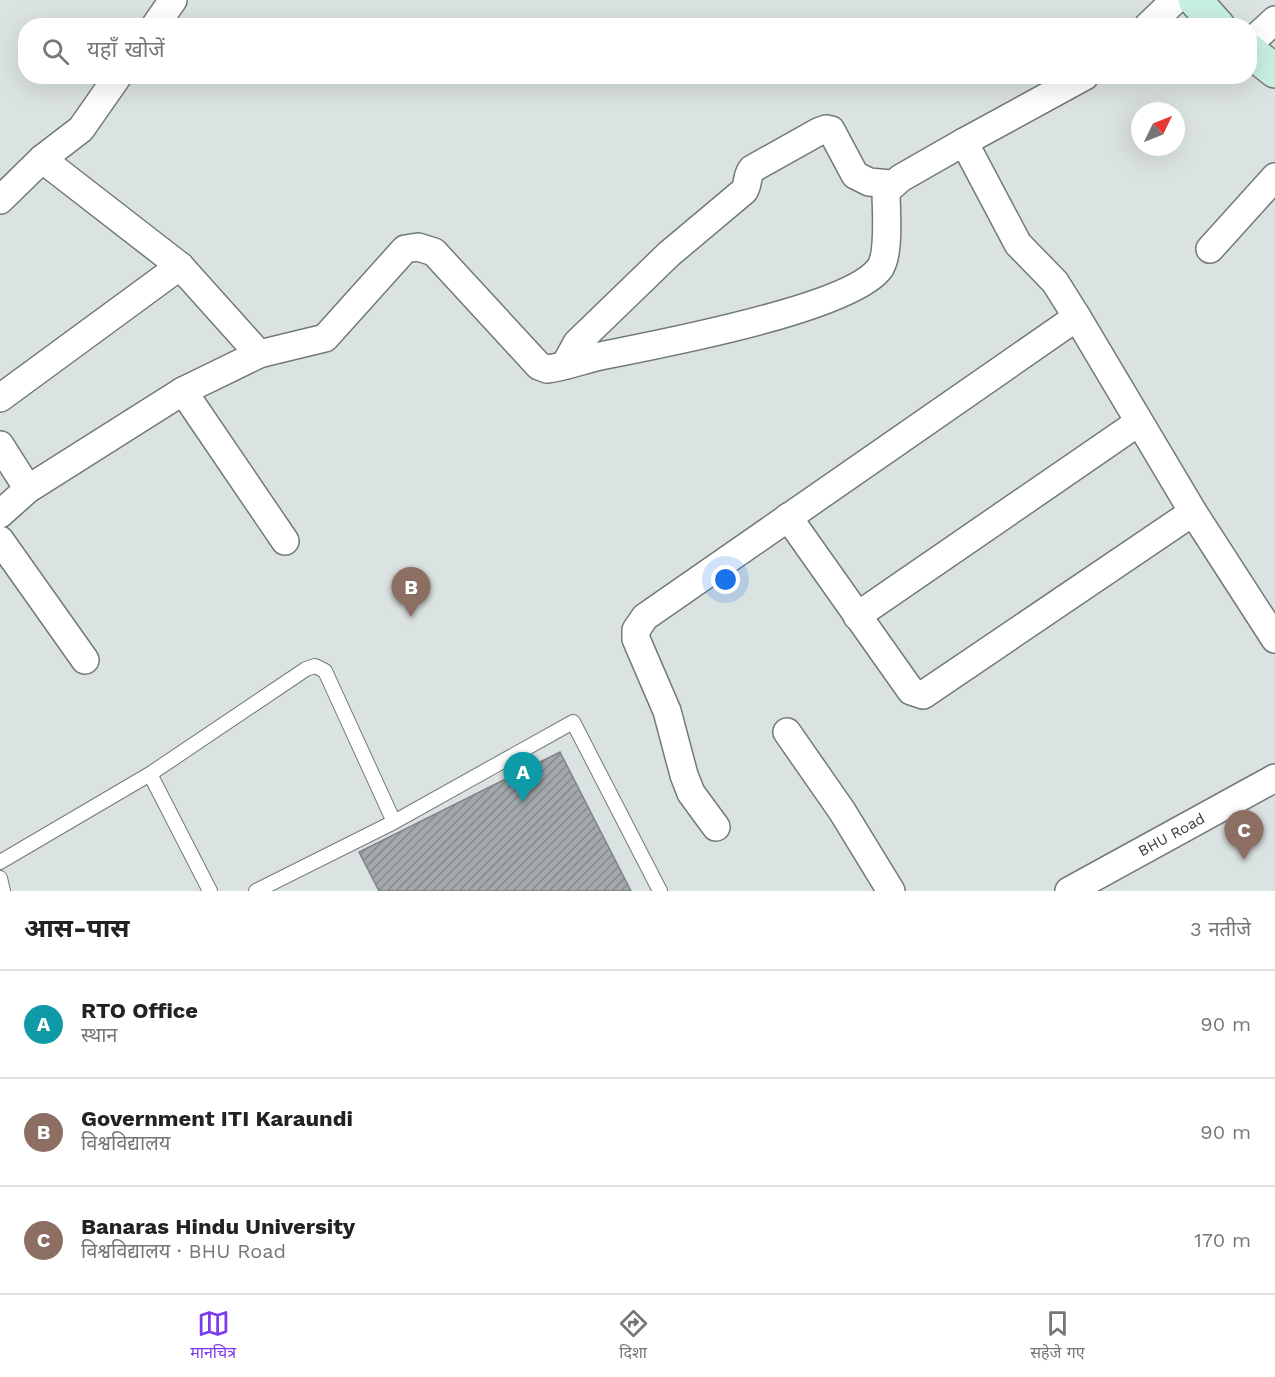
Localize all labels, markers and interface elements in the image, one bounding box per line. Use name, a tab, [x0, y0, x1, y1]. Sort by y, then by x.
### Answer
search box	[18, 18, 1257, 84]
icon: search	[39, 35, 72, 68]
text: यहाँ खोजें	[87, 37, 165, 62]
north arrow	[1131, 102, 1185, 156]
your location	[711, 565, 740, 594]
pin: B	[392, 568, 430, 617]
pin: A	[504, 752, 542, 802]
street label: BHU Road	[1135, 809, 1208, 860]
pin: C	[1224, 810, 1264, 860]
text: आस-पास	[24, 913, 130, 943]
text: 3 नतीजे	[1190, 917, 1251, 941]
text: RTO Office	[81, 998, 198, 1023]
text: A	[37, 1012, 50, 1036]
text: 90 m	[1200, 1012, 1251, 1036]
text: स्थान	[81, 1023, 117, 1047]
text: Government ITI Karaundi	[81, 1106, 353, 1131]
text: B	[37, 1120, 50, 1144]
text: 90 m	[1200, 1120, 1251, 1144]
text: विश्वविद्यालय	[81, 1131, 170, 1155]
text: Banaras Hindu University	[81, 1214, 355, 1239]
text: C	[37, 1228, 50, 1252]
text: 170 m	[1194, 1228, 1251, 1252]
text: विश्वविद्यालय · BHU Road	[81, 1239, 286, 1263]
tab: मानचित्र	[190, 1307, 236, 1365]
tab: दिशा	[617, 1307, 650, 1365]
tab: सहेजे गए	[1030, 1307, 1085, 1365]

